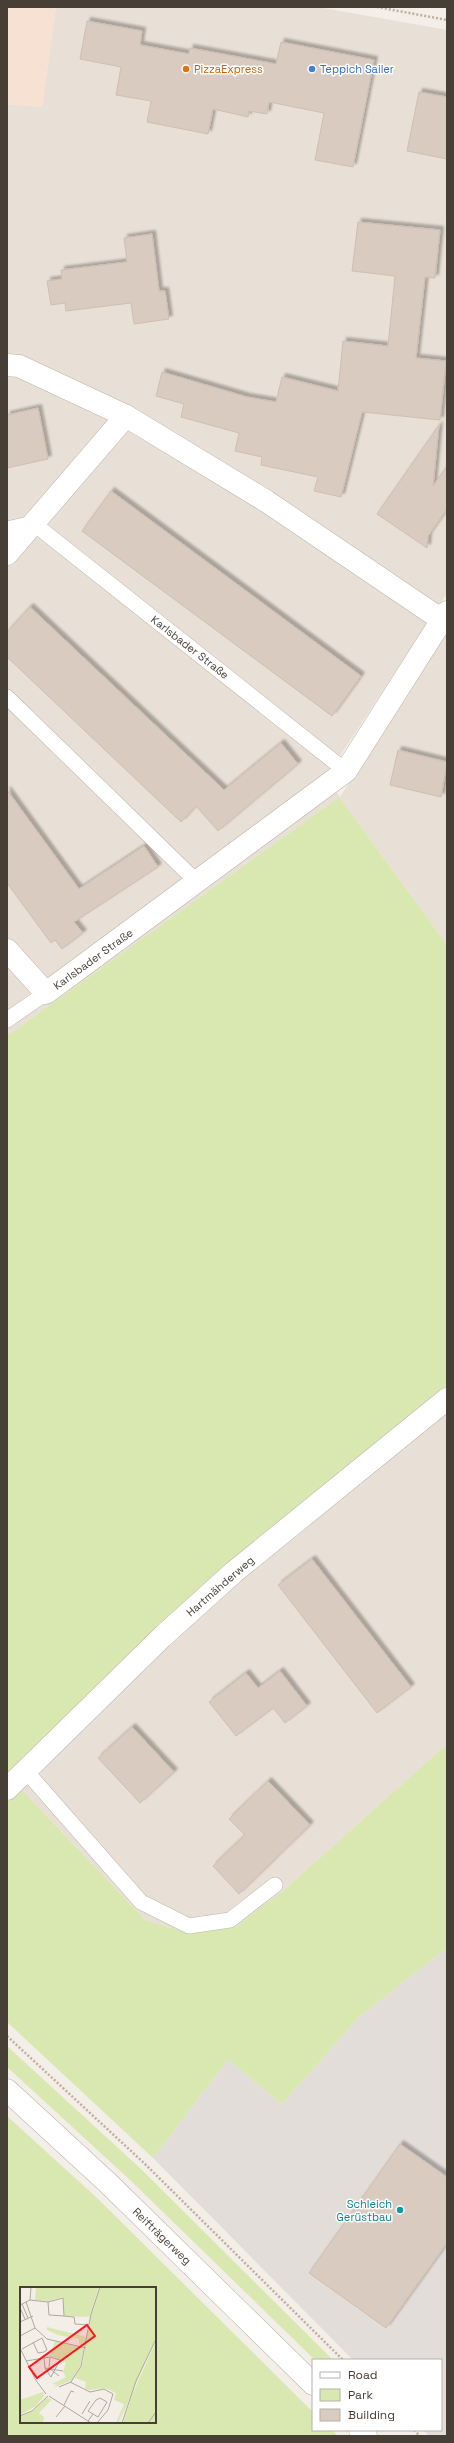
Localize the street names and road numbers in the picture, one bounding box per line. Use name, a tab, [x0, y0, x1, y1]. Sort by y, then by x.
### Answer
street label: Karlsbader Straße	[148, 612, 232, 682]
street label: Karlsbader Straße	[50, 925, 136, 993]
street label: Hartmähderweg	[183, 1553, 257, 1619]
street label: Reifträgerweg	[130, 2205, 194, 2267]

